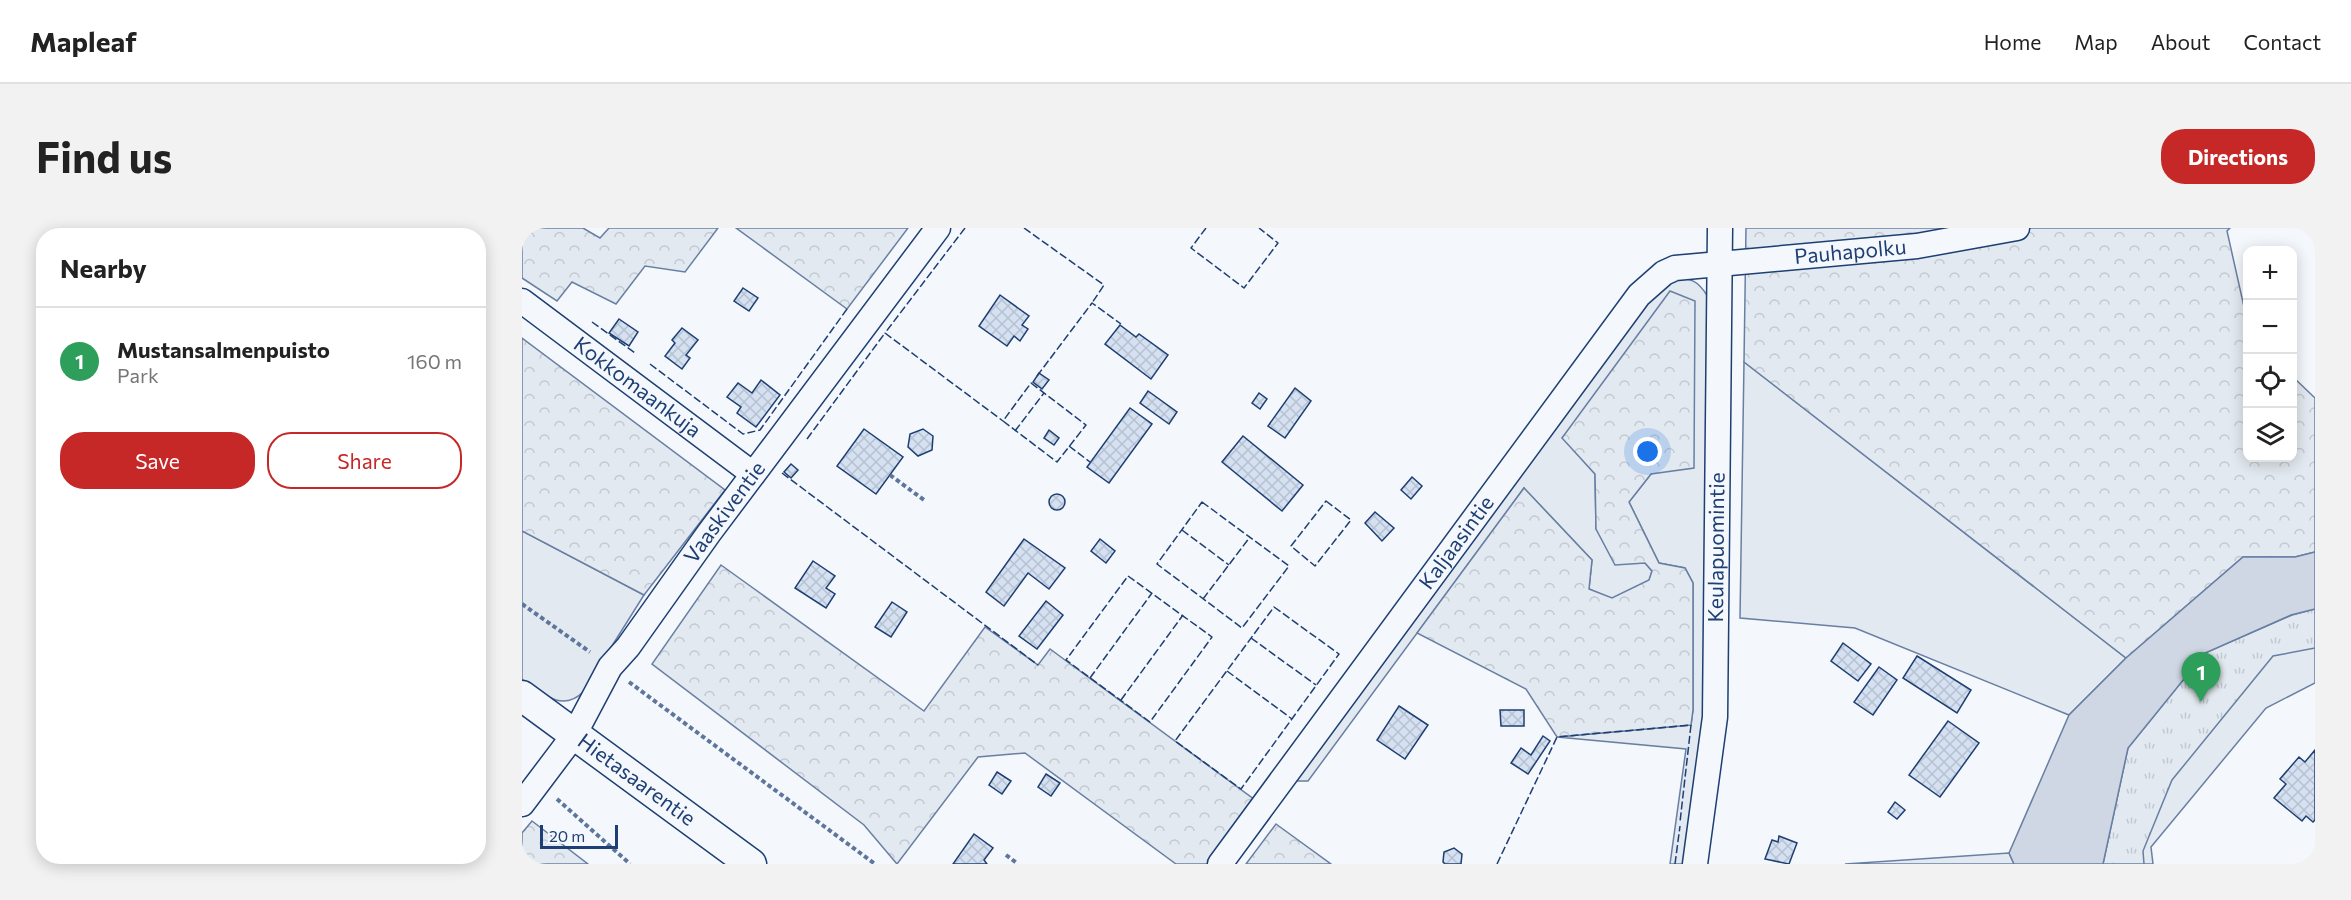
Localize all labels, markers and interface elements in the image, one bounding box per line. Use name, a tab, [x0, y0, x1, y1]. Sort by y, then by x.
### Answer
text: Mapleaf	[30, 24, 137, 58]
text: Home	[1984, 29, 2041, 54]
text: Map	[2074, 29, 2118, 54]
text: About	[2151, 29, 2210, 54]
text: Contact	[2243, 29, 2321, 54]
button: Directions	[2161, 129, 2315, 184]
text: Find us	[36, 130, 172, 182]
street label: Pauhapolku	[1793, 233, 1907, 268]
map controls	[2243, 246, 2297, 462]
button: +	[2243, 246, 2297, 300]
text: Nearby	[60, 252, 147, 283]
button: −	[2243, 300, 2297, 354]
street label: Kokkomaankuja	[570, 330, 707, 442]
text: Mustansalmenpuisto	[117, 336, 330, 363]
text: 1	[75, 349, 84, 373]
text: 160 m	[407, 349, 462, 373]
button: locate	[2243, 354, 2297, 408]
text: Park	[117, 363, 159, 387]
button: layers	[2243, 408, 2297, 462]
button: Save	[60, 432, 255, 489]
button: Share	[267, 432, 462, 489]
your location	[1633, 437, 1662, 466]
street label: Vaaskiventie	[678, 456, 769, 567]
street label: Keulapuomintie	[1702, 472, 1729, 623]
street label: Kaljaasintie	[1413, 490, 1498, 593]
pin: 1	[2182, 652, 2220, 702]
street label: Hietasaarentie	[574, 727, 701, 830]
scale bar	[540, 822, 618, 850]
text: 20 m	[549, 826, 585, 845]

